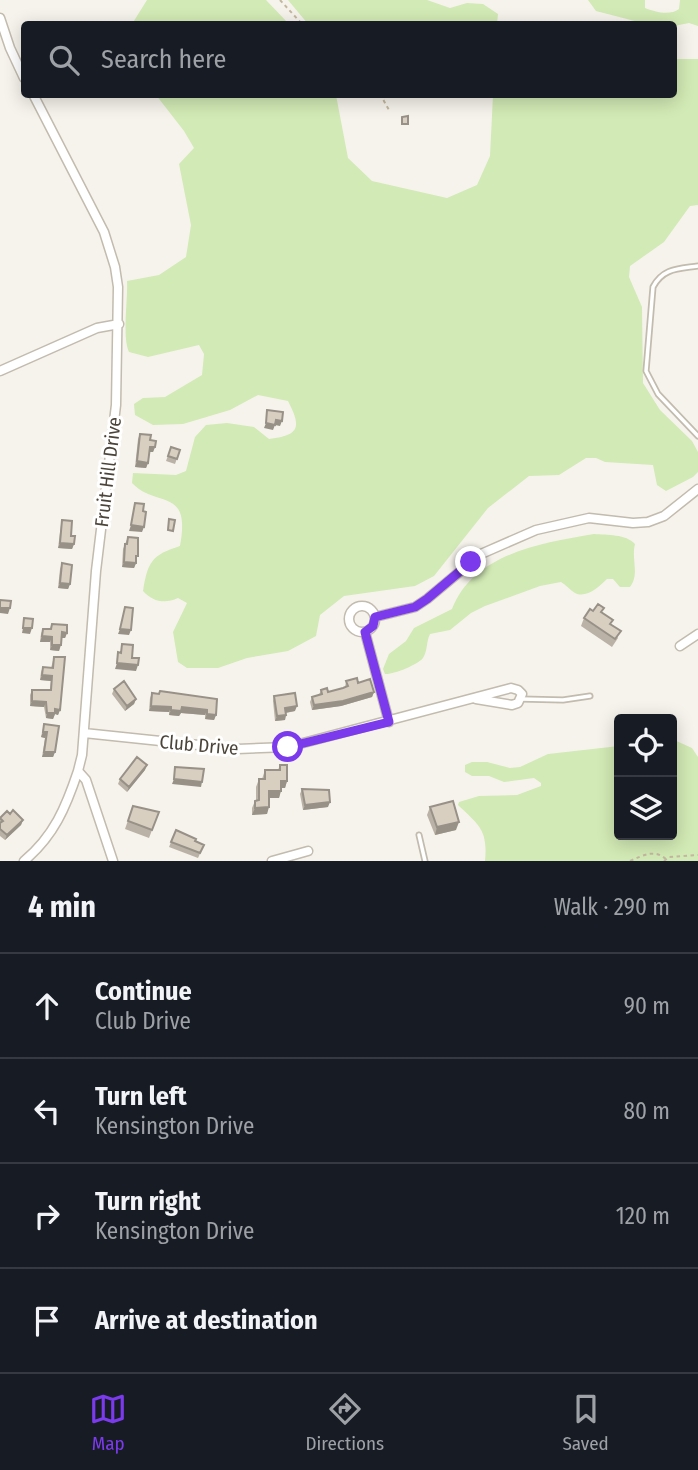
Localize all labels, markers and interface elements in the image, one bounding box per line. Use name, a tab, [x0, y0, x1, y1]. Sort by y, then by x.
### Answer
search box	[21, 21, 677, 98]
icon: search	[45, 41, 83, 79]
text: Search here	[101, 44, 226, 75]
street label: Fruit Hill Drive	[90, 416, 126, 528]
route end	[455, 546, 486, 577]
map controls	[614, 714, 677, 840]
button: locate	[614, 714, 677, 777]
street label: Club Drive	[159, 730, 239, 760]
route start	[272, 731, 303, 762]
button: layers	[614, 777, 677, 840]
text: 4 min	[28, 889, 96, 925]
text: Walk · 290 m	[554, 893, 670, 921]
text: Continue	[95, 976, 192, 1007]
icon: ahead	[28, 987, 66, 1025]
text: 90 m	[624, 992, 670, 1020]
text: Club Drive	[95, 1007, 191, 1035]
text: Turn left	[95, 1081, 187, 1112]
icon: left	[28, 1092, 66, 1130]
text: 80 m	[623, 1097, 670, 1125]
text: Kensington Drive	[95, 1112, 254, 1140]
text: Turn right	[95, 1186, 201, 1217]
icon: right	[28, 1197, 66, 1235]
text: 120 m	[616, 1202, 670, 1230]
text: Kensington Drive	[95, 1217, 254, 1245]
icon: arrive	[28, 1302, 66, 1340]
text: Arrive at destination	[95, 1305, 318, 1336]
tab: Map	[89, 1390, 127, 1455]
tab: Directions	[305, 1390, 384, 1455]
tab: Saved	[562, 1390, 609, 1455]

